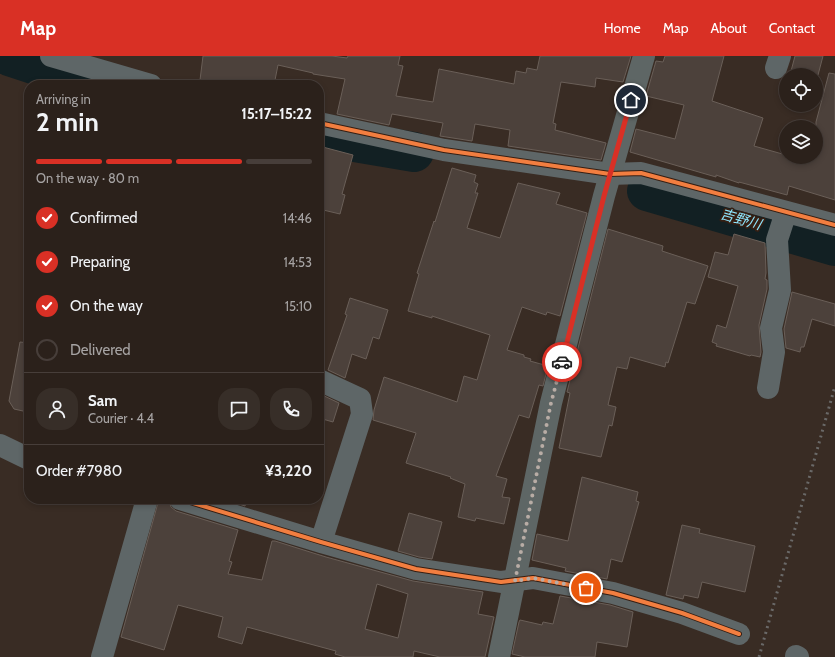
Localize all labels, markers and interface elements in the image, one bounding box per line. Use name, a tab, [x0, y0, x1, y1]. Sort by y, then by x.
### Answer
text: Map	[20, 17, 56, 40]
text: Home	[604, 19, 641, 37]
text: Map	[663, 19, 688, 37]
text: About	[710, 19, 747, 37]
text: Contact	[769, 19, 815, 37]
map controls	[779, 68, 823, 164]
button: locate	[779, 68, 823, 112]
pin	[614, 83, 648, 117]
icon: home	[620, 89, 642, 111]
text: Arriving in	[36, 91, 91, 107]
text: 15:17–15:22	[241, 105, 312, 123]
text: 2 min	[36, 106, 99, 138]
button: layers	[779, 120, 823, 164]
text: On the way · 80 m	[36, 170, 139, 186]
water label: 吉野川	[718, 205, 766, 234]
icon: check	[36, 207, 58, 229]
text: Confirmed	[70, 209, 138, 227]
text: 14:46	[283, 210, 312, 226]
icon: check	[36, 251, 58, 273]
text: Preparing	[70, 253, 130, 271]
text: 14:53	[283, 254, 312, 270]
icon: check	[36, 295, 58, 317]
text: On the way	[70, 297, 143, 315]
text: 15:10	[285, 298, 312, 314]
text: Delivered	[70, 341, 131, 359]
courier	[542, 342, 582, 382]
icon: car	[551, 351, 573, 373]
button: person	[36, 388, 78, 430]
button: chat	[218, 388, 260, 430]
button: phone	[270, 388, 312, 430]
text: Sam	[88, 392, 117, 410]
text: Courier · 4.4	[88, 410, 154, 426]
text: Order #7980	[36, 462, 122, 480]
text: ¥3,220	[265, 462, 312, 480]
pin	[569, 571, 603, 605]
icon: bag	[575, 577, 597, 599]

